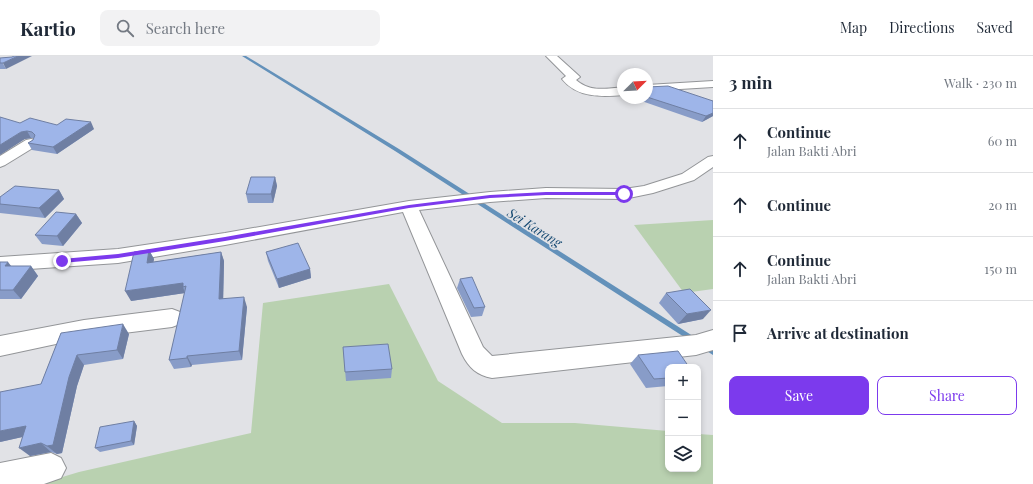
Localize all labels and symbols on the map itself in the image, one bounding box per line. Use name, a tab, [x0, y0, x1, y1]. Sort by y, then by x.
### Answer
north arrow	[617, 68, 653, 104]
route start	[615, 185, 633, 203]
water label: Sei Karang	[504, 203, 566, 251]
route end	[53, 252, 71, 270]

